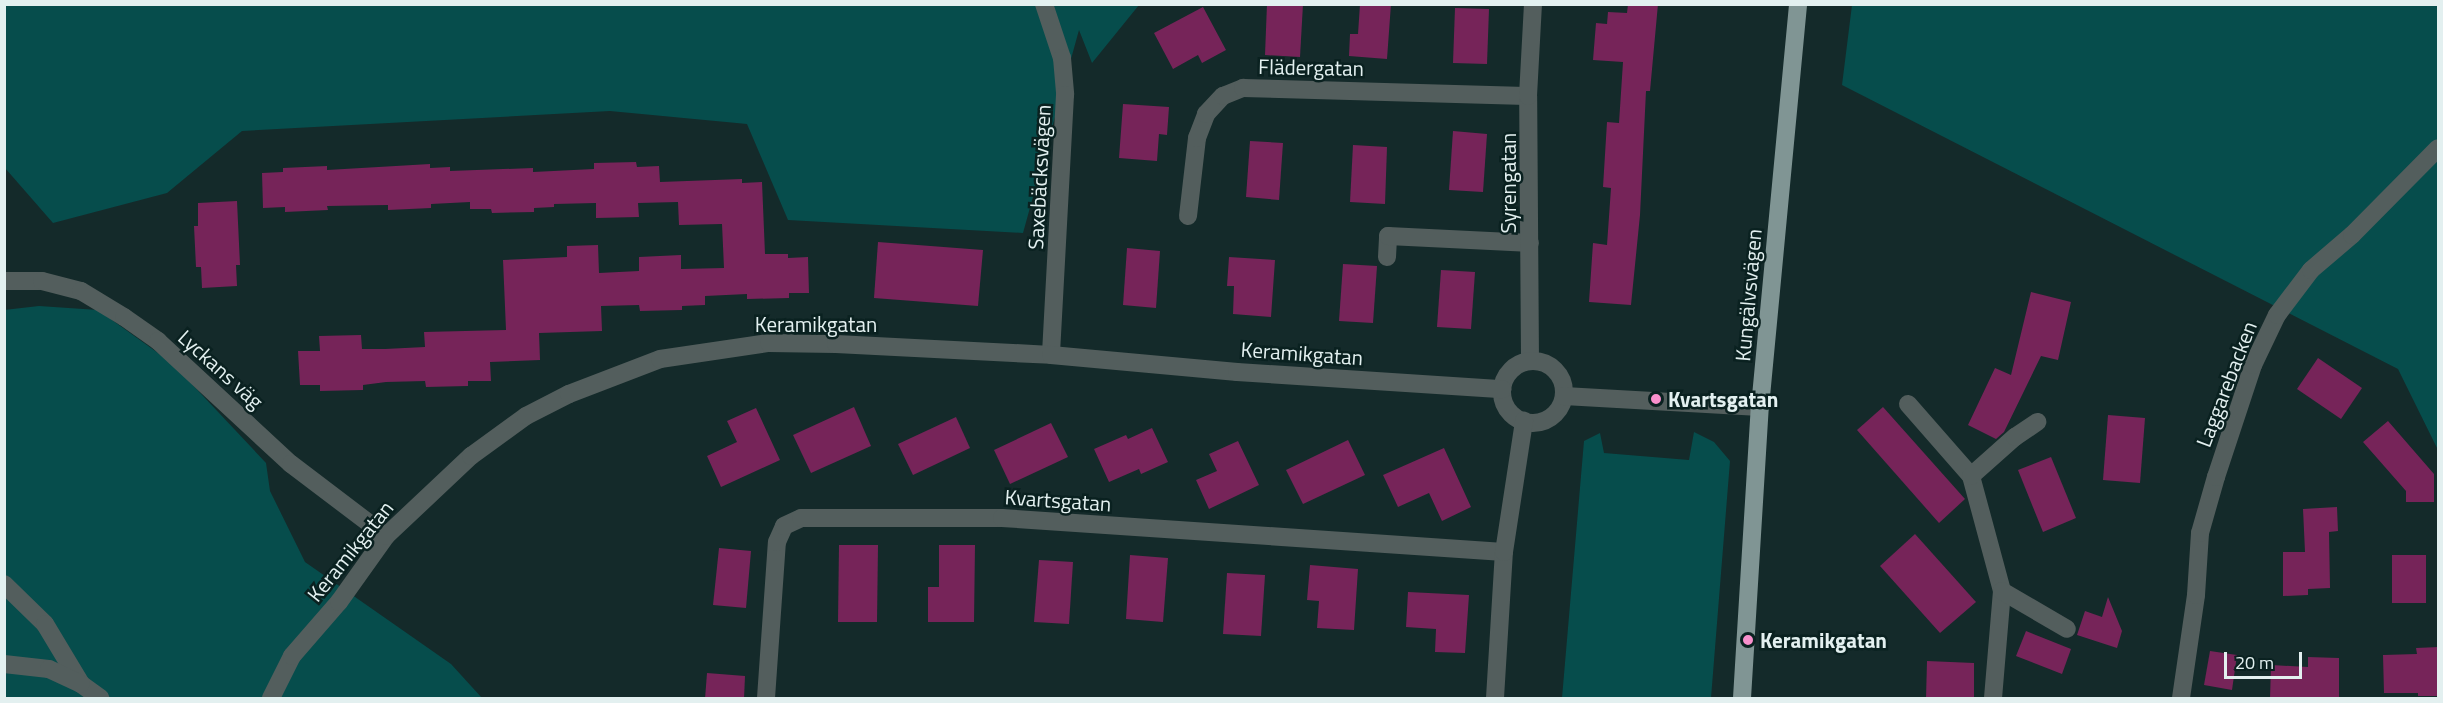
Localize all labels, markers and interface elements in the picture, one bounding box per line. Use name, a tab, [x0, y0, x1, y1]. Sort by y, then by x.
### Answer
street label: Flädergatan	[1258, 53, 1364, 81]
street label: Saxebäcksvägen	[1023, 104, 1055, 250]
street label: Syrengatan	[1495, 133, 1521, 233]
street label: Kungälvsvägen	[1730, 228, 1766, 362]
street label: Keramikgatan	[755, 311, 877, 337]
street label: Laggarebacken	[2190, 318, 2262, 450]
street label: Lyckans väg	[173, 324, 269, 414]
street label: Keramikgatan	[1240, 336, 1364, 370]
place label: Kvartsgatan	[1668, 386, 1778, 412]
marker: Kvartsgatan	[1649, 392, 1663, 406]
street label: Kvartsgatan	[1004, 484, 1112, 516]
street label: Keramikgatan	[302, 495, 398, 607]
place label: Keramikgatan	[1760, 627, 1887, 653]
marker: Keramikgatan	[1741, 633, 1755, 647]
scale bar	[2227, 640, 2305, 678]
text: 20 m	[2235, 649, 2274, 676]

